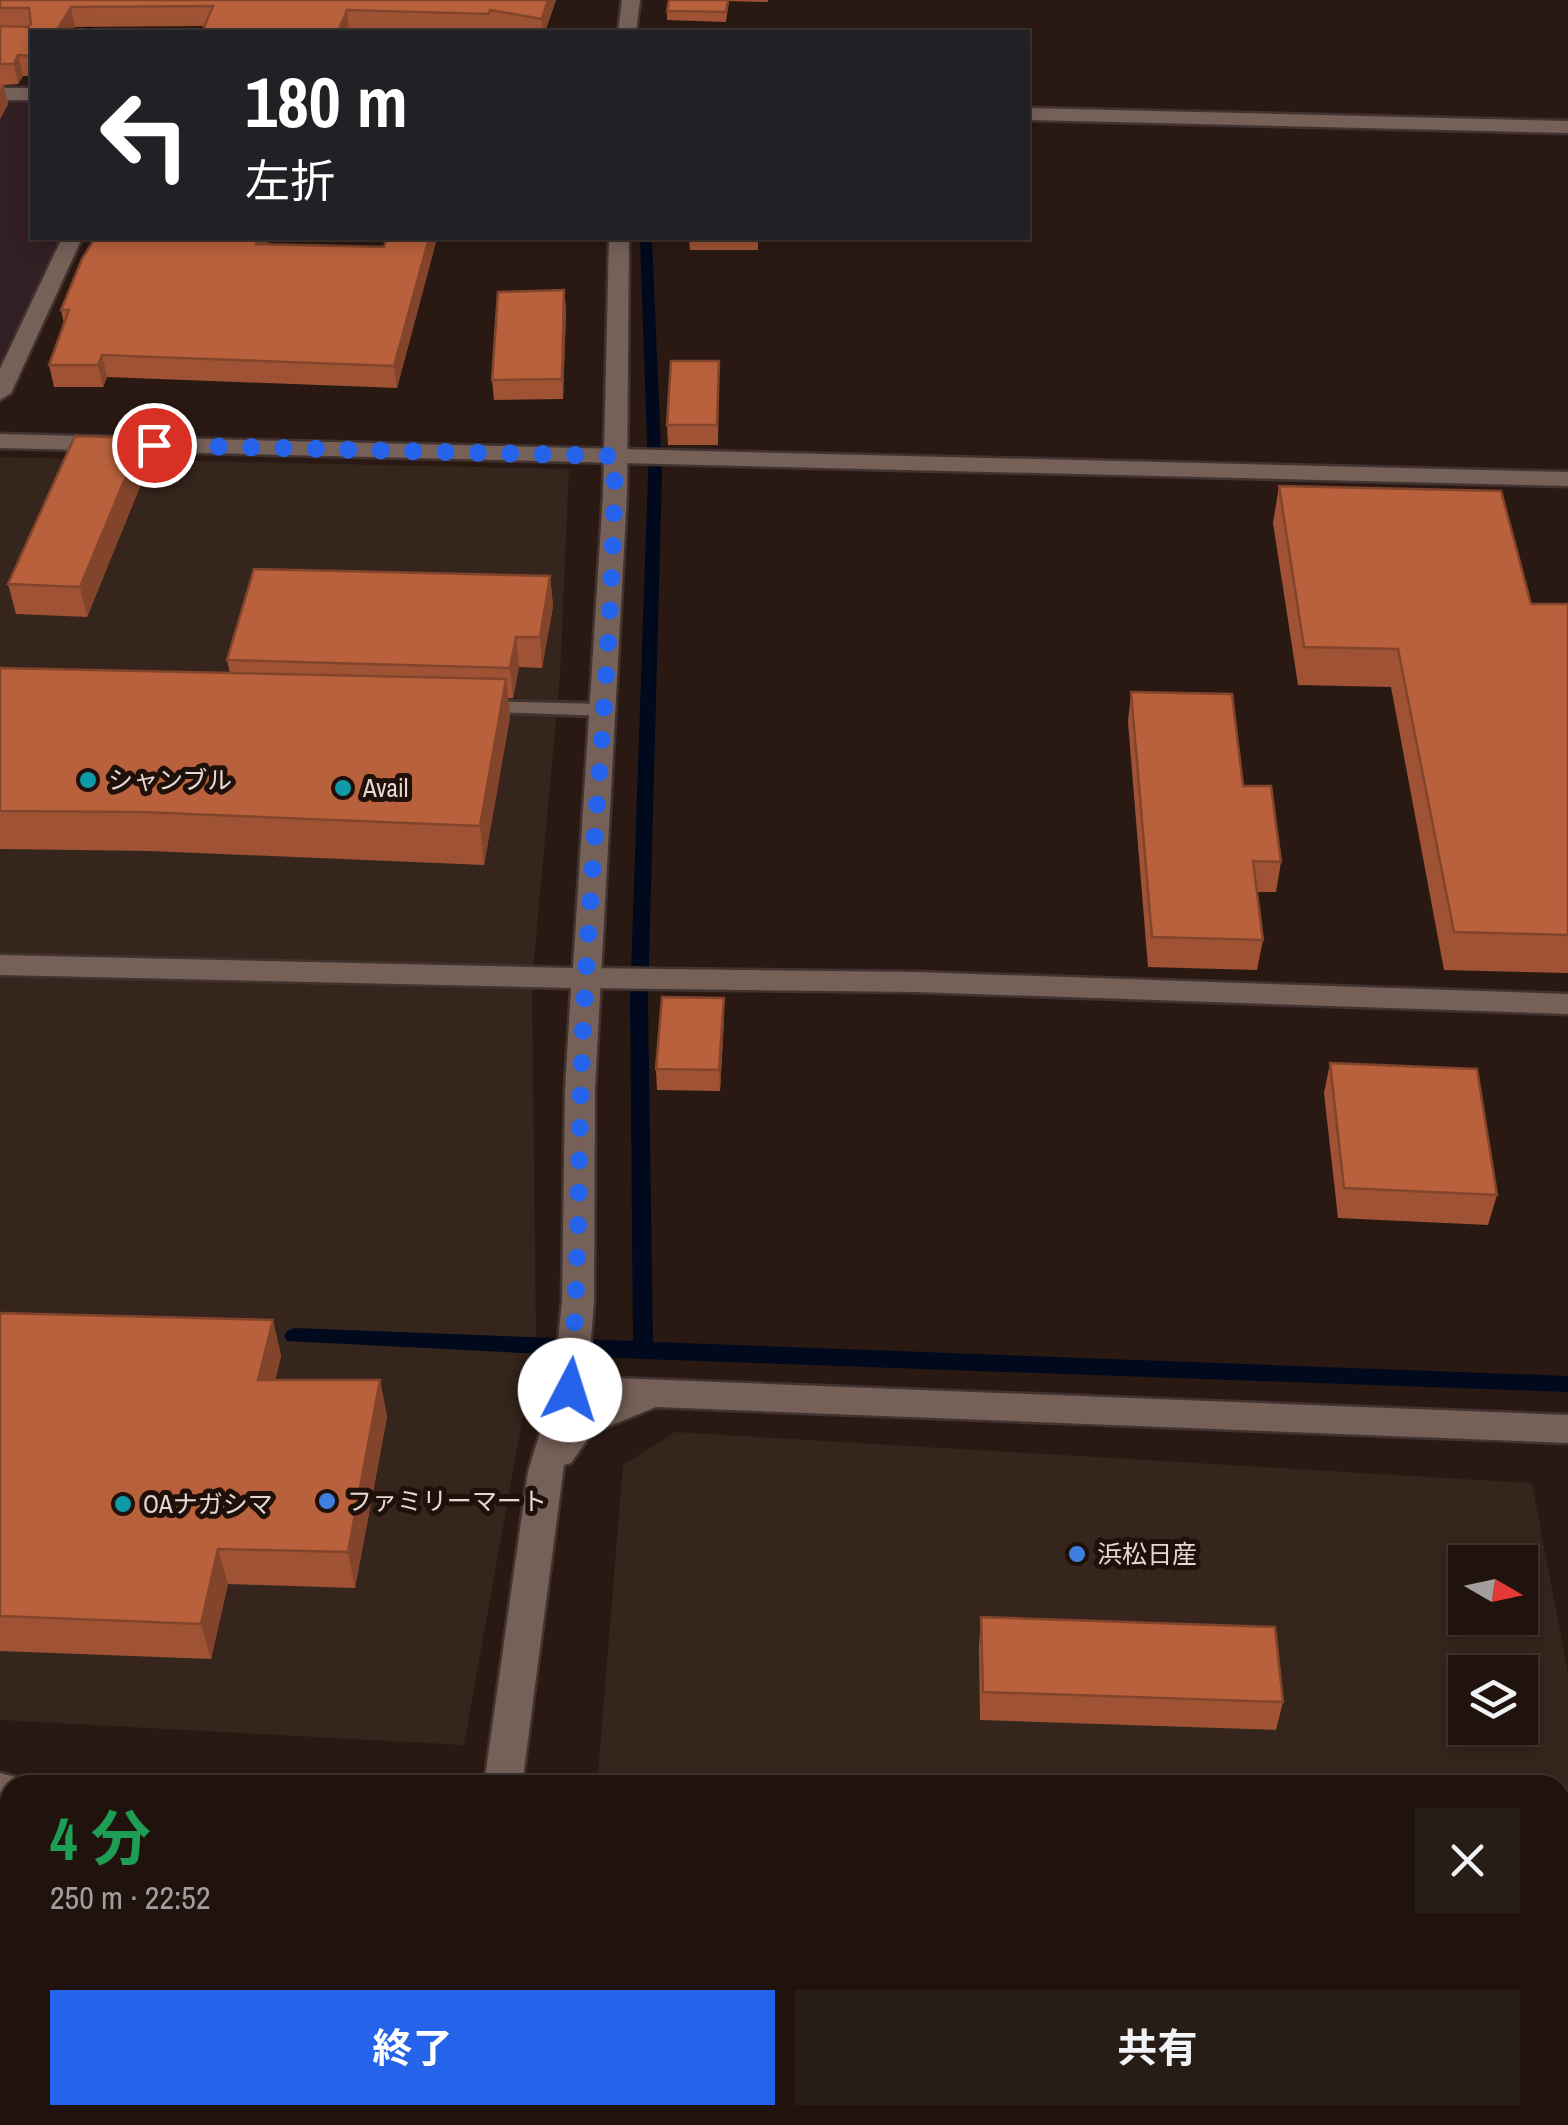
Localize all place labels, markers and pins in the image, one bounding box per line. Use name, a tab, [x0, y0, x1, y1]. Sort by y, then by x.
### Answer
pin	[112, 403, 197, 488]
place label: シャンブル	[108, 763, 232, 797]
marker: シャンブル	[77, 769, 99, 791]
place label: Avail	[362, 771, 408, 805]
marker: Avail	[332, 777, 354, 799]
place label: ファミリーマート	[347, 1484, 547, 1518]
place label: OAナガシマ	[143, 1487, 273, 1521]
marker: ファミリーマート	[316, 1490, 338, 1512]
marker: OAナガシマ	[112, 1493, 134, 1515]
place label: 浜松日産	[1097, 1537, 1197, 1571]
marker: 浜松日産	[1066, 1543, 1088, 1565]

